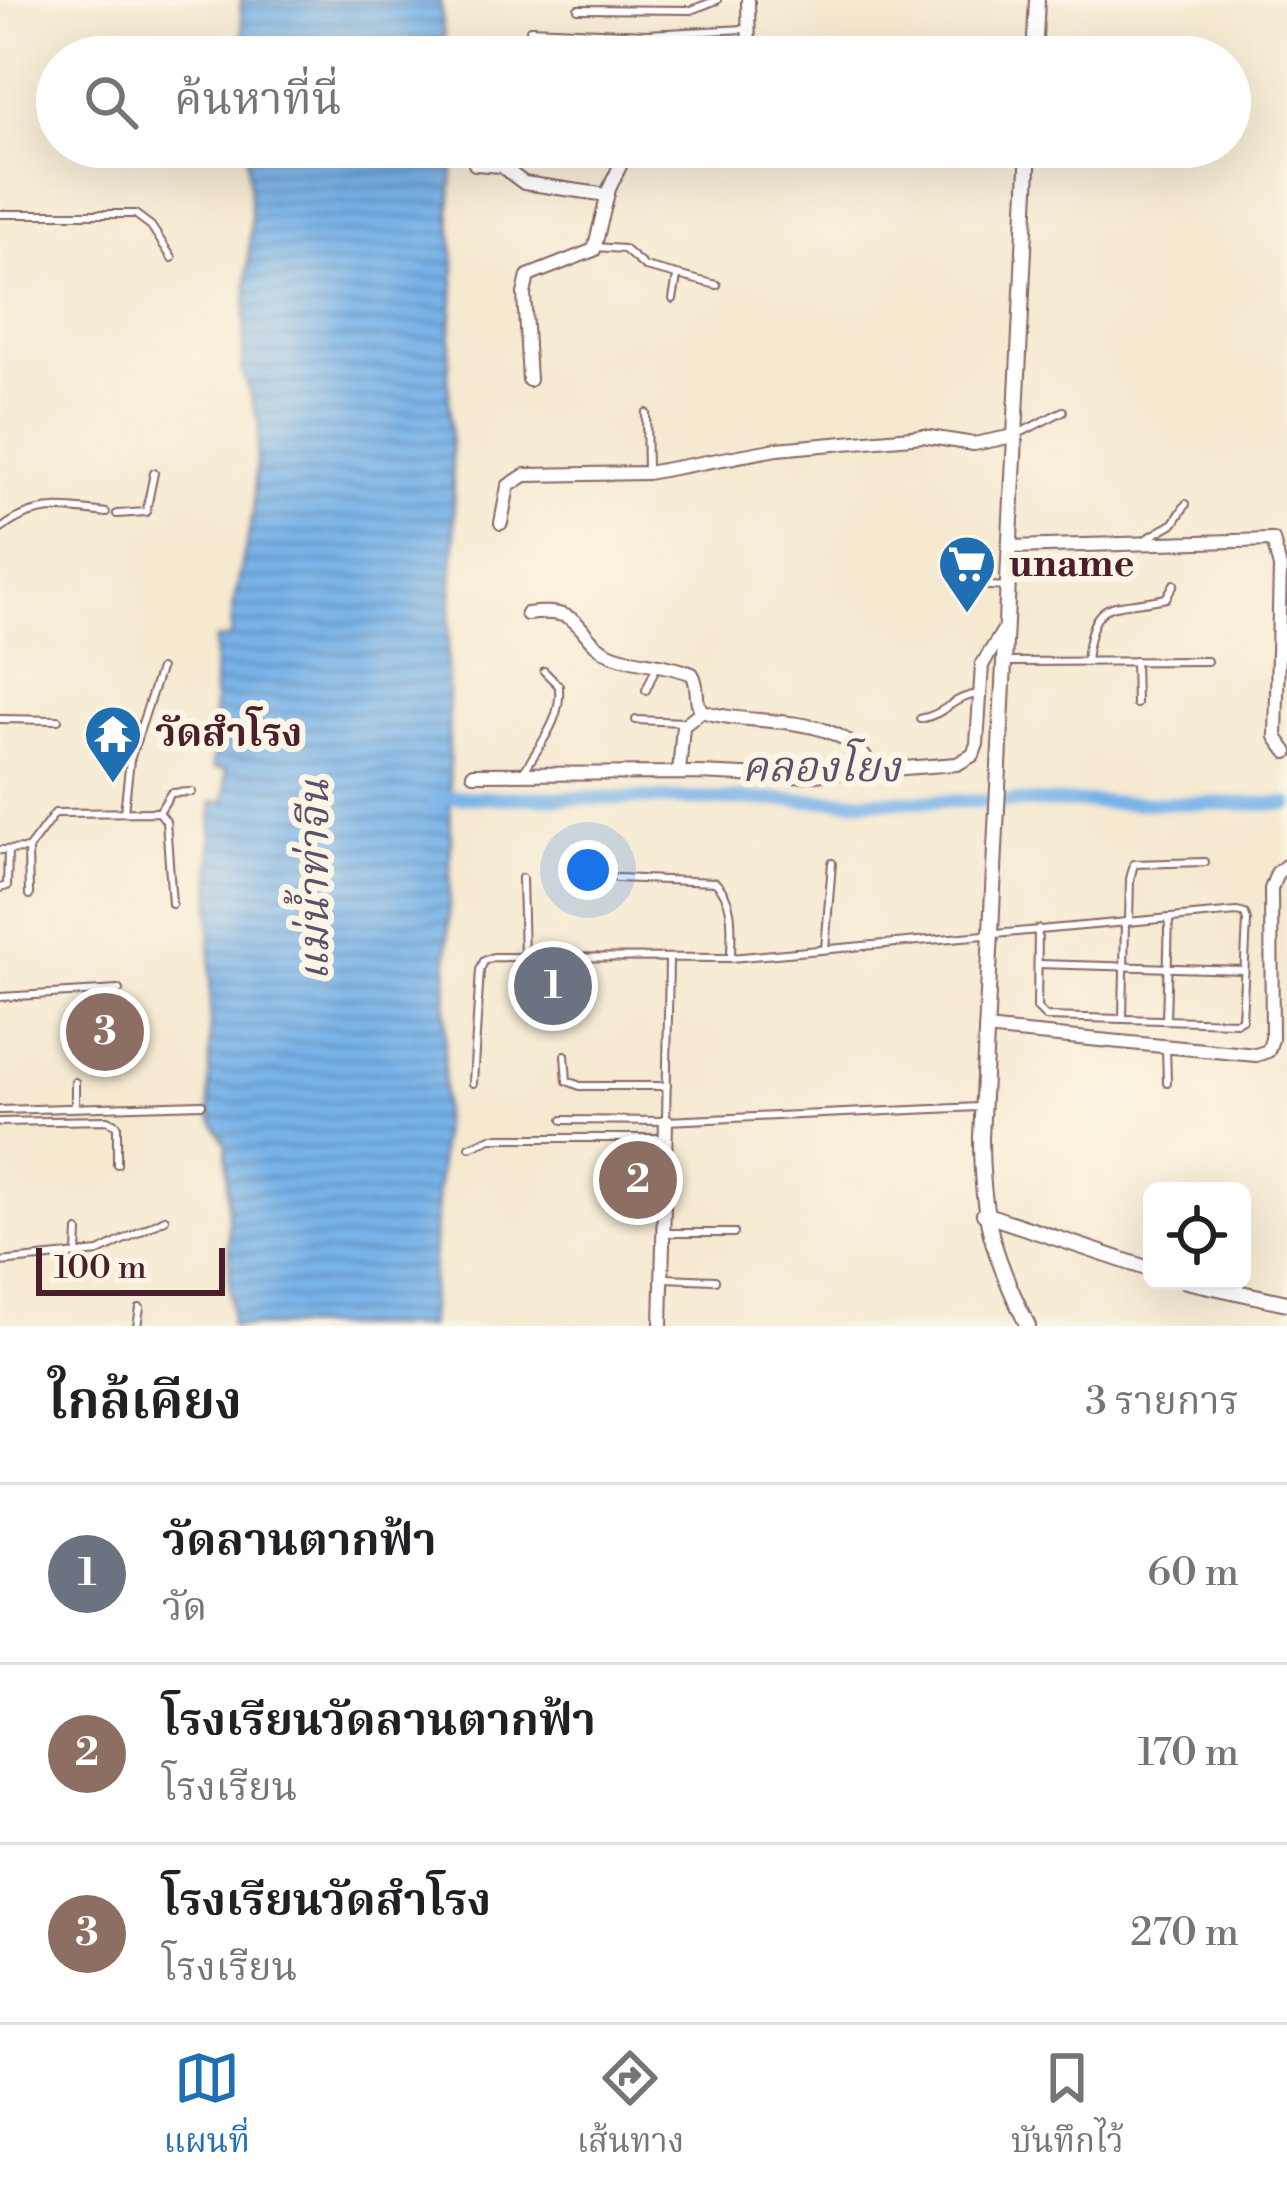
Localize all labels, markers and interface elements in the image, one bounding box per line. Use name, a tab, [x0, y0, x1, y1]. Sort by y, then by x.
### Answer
search box	[36, 36, 1251, 168]
icon: search	[78, 69, 144, 135]
text: ค้นหาที่นี่	[174, 72, 342, 129]
supermarket icon: uname	[936, 533, 998, 615]
place label: uname	[1009, 540, 1134, 589]
temple icon: วัดสำโรง	[82, 703, 144, 785]
place label: วัดสำโรง	[155, 706, 302, 759]
water label: คลองโยง	[741, 738, 903, 795]
water label: แม่น้ำท่าจีน	[283, 779, 342, 981]
your location	[558, 840, 618, 900]
pin: 1	[514, 941, 592, 1031]
pin: 3	[66, 987, 144, 1077]
pin: 2	[599, 1135, 677, 1225]
map controls	[1143, 1182, 1251, 1290]
button: locate	[1143, 1182, 1251, 1290]
scale bar	[36, 1242, 225, 1295]
text: 100 m	[54, 1248, 147, 1289]
text: ใกล้เคียง	[48, 1371, 242, 1435]
text: 3 รายการ	[1085, 1378, 1239, 1427]
text: วัดลานตากฟ้า	[162, 1513, 436, 1570]
text: 1	[78, 1549, 96, 1598]
text: 60 m	[1147, 1549, 1239, 1598]
text: วัด	[162, 1584, 207, 1633]
text: โรงเรียนวัดลานตากฟ้า	[162, 1693, 596, 1750]
text: 2	[75, 1729, 99, 1778]
text: 170 m	[1137, 1729, 1239, 1778]
text: โรงเรียน	[162, 1764, 297, 1813]
text: โรงเรียนวัดสำโรง	[162, 1873, 491, 1930]
text: 3	[75, 1909, 99, 1958]
text: 270 m	[1130, 1909, 1239, 1958]
text: โรงเรียน	[162, 1944, 297, 1993]
tab: แผนที่	[163, 2045, 250, 2170]
tab: เส้นทาง	[577, 2045, 684, 2170]
tab: บันทึกไว้	[1011, 2045, 1124, 2170]

